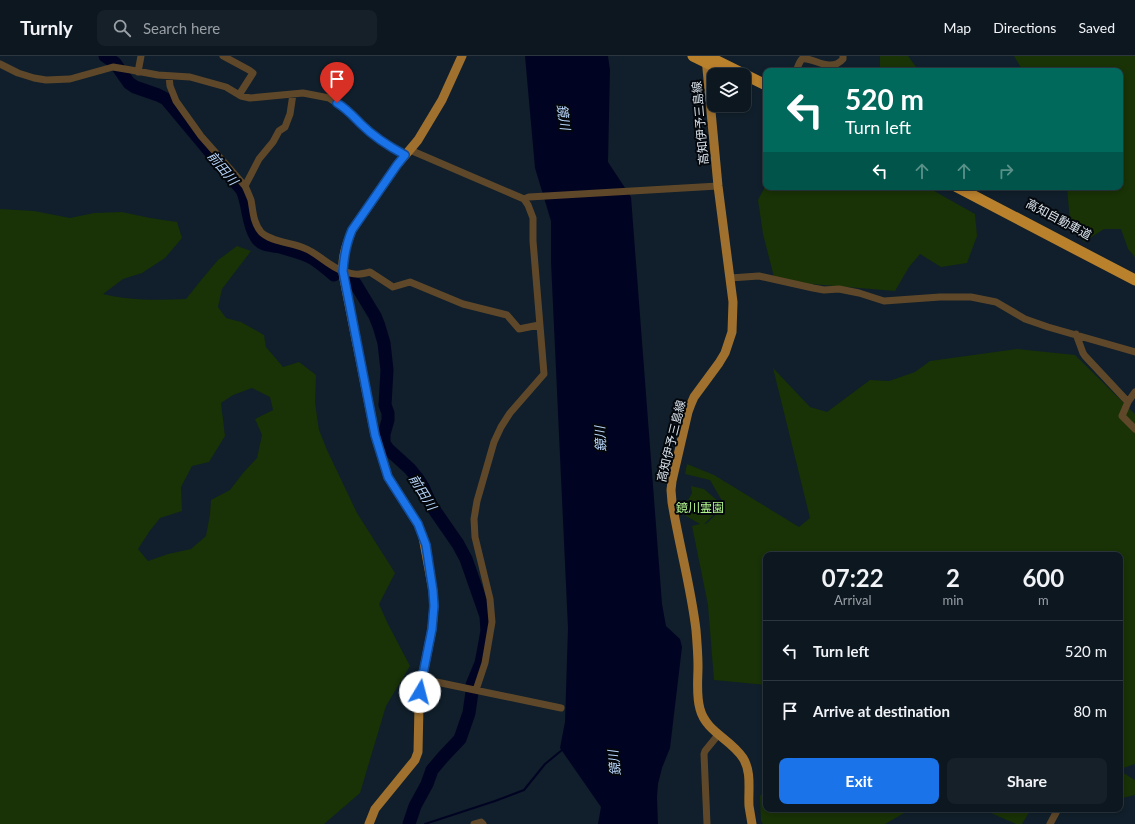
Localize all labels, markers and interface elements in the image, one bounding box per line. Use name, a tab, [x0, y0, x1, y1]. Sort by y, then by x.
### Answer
search box	[97, 10, 377, 46]
text: Turnly	[20, 16, 73, 39]
icon: search	[111, 17, 133, 39]
text: Search here	[143, 19, 220, 37]
text: Map	[944, 19, 971, 36]
text: Directions	[993, 19, 1056, 36]
text: Saved	[1078, 19, 1115, 36]
pin	[320, 62, 354, 103]
icon: arrive	[326, 68, 348, 90]
map controls	[707, 68, 751, 112]
button: layers	[707, 68, 751, 112]
street label: 高知伊予三島線	[689, 80, 711, 166]
text: 520 m	[845, 82, 924, 116]
icon: left	[779, 84, 831, 136]
water label: 鏡川	[554, 103, 574, 133]
text: Turn left	[845, 116, 911, 138]
water label: 前田川	[204, 148, 243, 190]
icon: left	[869, 160, 891, 182]
icon: ahead	[911, 160, 933, 182]
icon: ahead	[953, 160, 975, 182]
icon: right	[995, 160, 1017, 182]
street label: 高知自動車道	[1024, 195, 1094, 243]
street label: 高知伊予三島線	[654, 398, 688, 484]
water label: 鏡川	[591, 424, 609, 452]
water label: 前田川	[406, 471, 441, 514]
park label: 鏡川霊園	[676, 500, 724, 515]
text: 07:22	[822, 563, 884, 592]
text: 2	[946, 563, 960, 592]
text: 600	[1022, 563, 1064, 592]
text: Arrival	[834, 592, 871, 608]
text: min	[943, 592, 964, 608]
text: m	[1038, 592, 1049, 608]
icon: left	[779, 640, 801, 662]
text: Turn left	[813, 642, 869, 660]
text: 520 m	[1065, 642, 1107, 660]
position arrow	[399, 671, 441, 713]
icon: arrive	[779, 700, 801, 722]
text: Arrive at destination	[813, 702, 950, 720]
text: 80 m	[1073, 702, 1107, 720]
water label: 鏡川	[604, 747, 624, 777]
button: Exit	[779, 758, 939, 804]
button: Share	[947, 758, 1107, 804]

